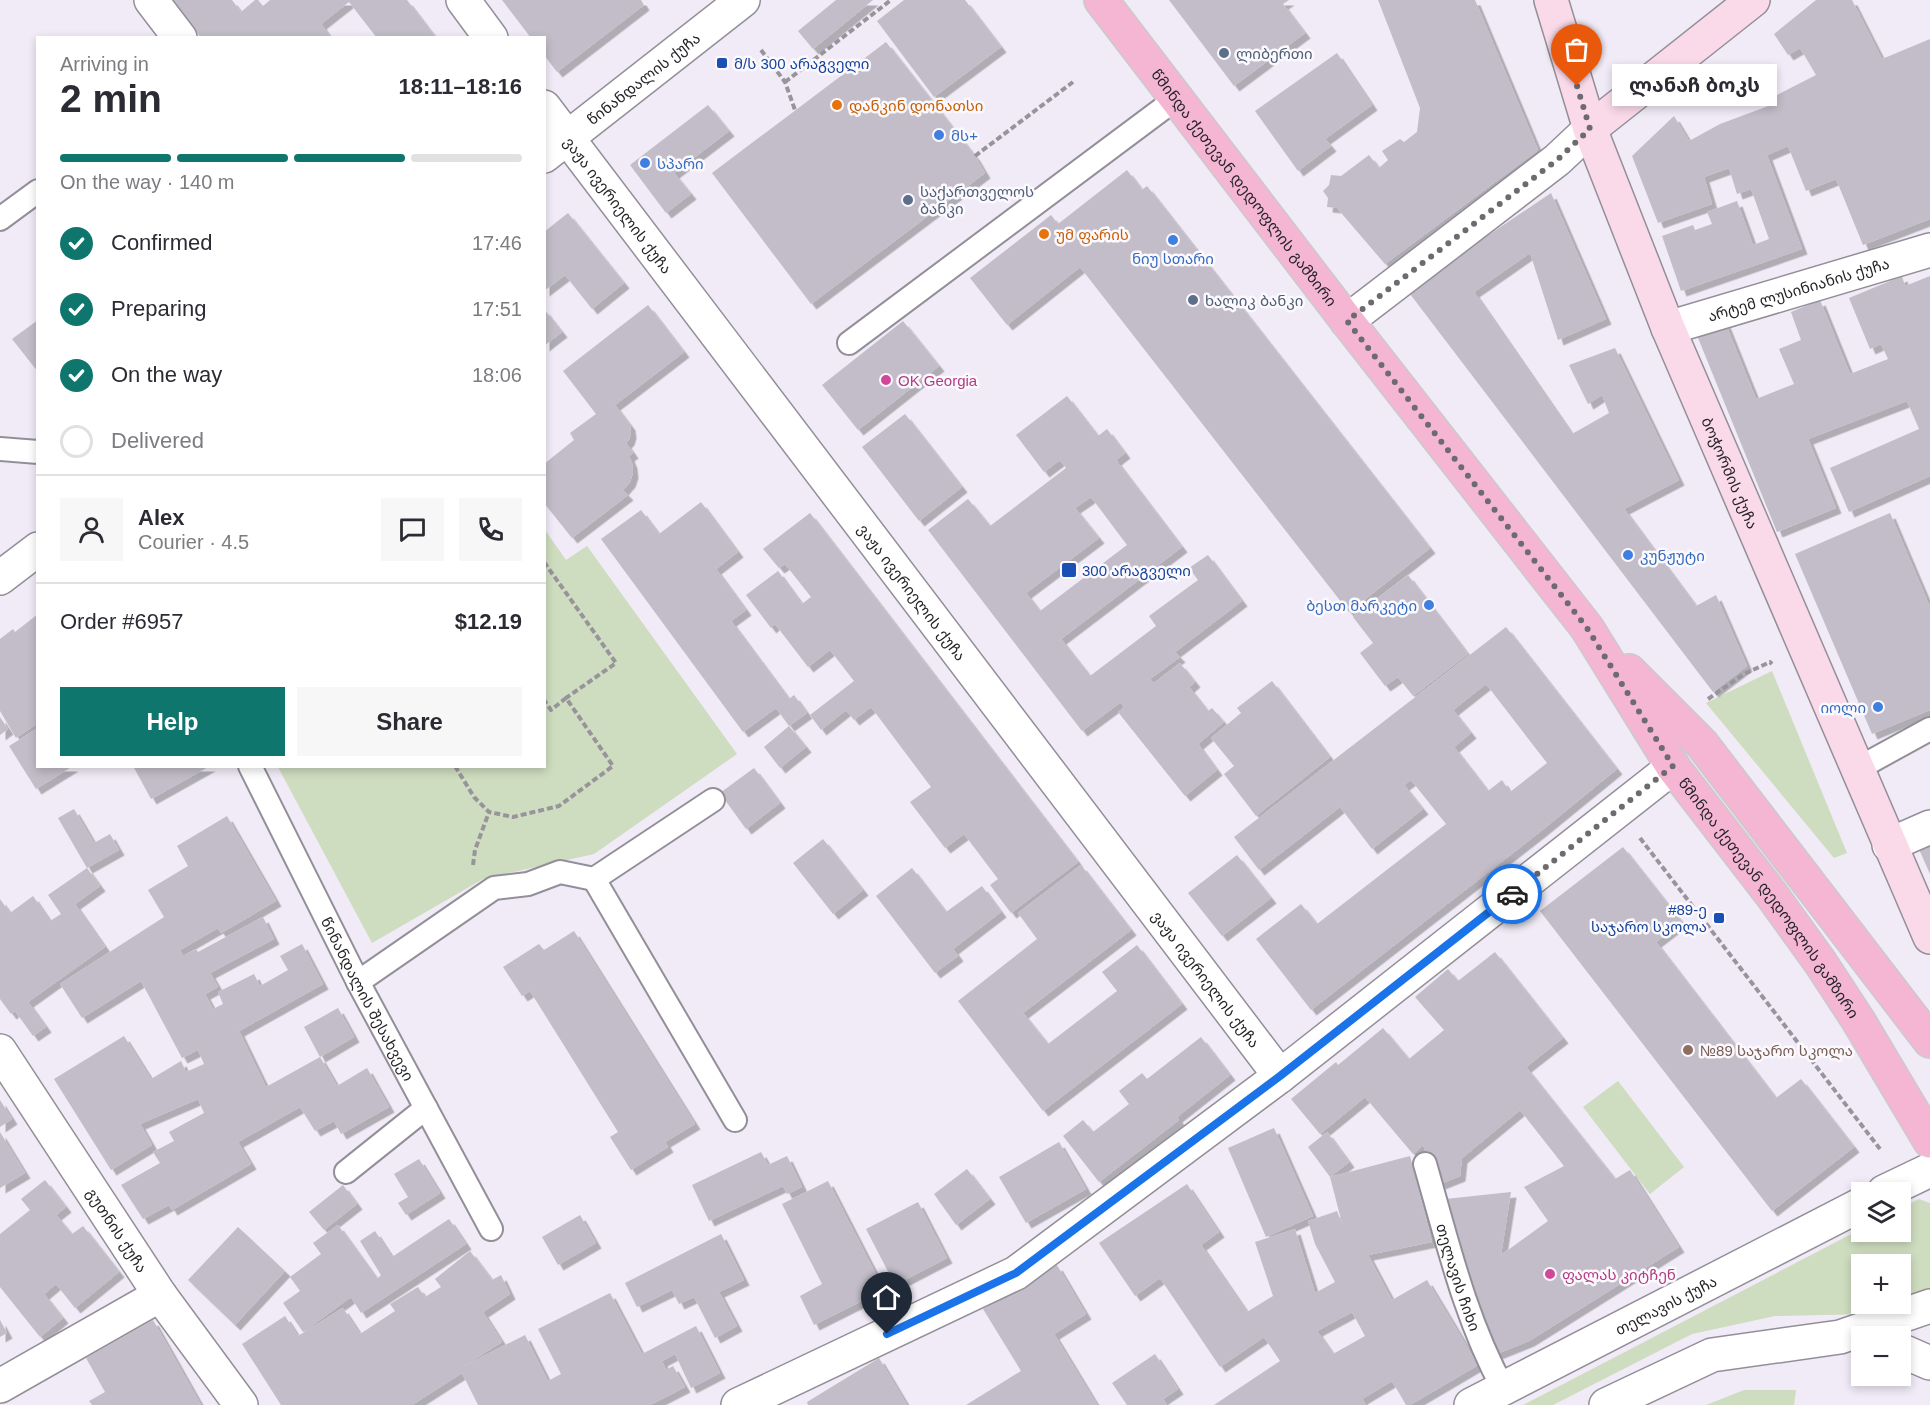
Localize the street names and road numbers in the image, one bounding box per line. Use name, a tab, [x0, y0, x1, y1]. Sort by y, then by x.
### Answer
street label: წინანდალის ქუჩა	[583, 29, 703, 128]
street label: წმინდა ქეთევან დედოფლის გამზირი	[1148, 66, 1341, 309]
street label: ვაჟა ივერიელის ქუჩა	[560, 133, 676, 277]
street label: არტემ ლუსინიანის ქუჩა	[1705, 254, 1891, 324]
street label: ბოჭორმის ქუჩა	[1699, 414, 1762, 531]
street label: ვაჟა ივერიელის ქუჩა	[854, 520, 970, 664]
street label: წმინდა ქეთევან დედოფლის გამზირი	[1676, 774, 1863, 1021]
street label: ვაჟა ივერიელის ქუჩა	[1148, 907, 1264, 1051]
street label: წინანდალის შესახვევი	[318, 914, 418, 1083]
street label: გუთნის ქუჩა	[83, 1185, 151, 1275]
street label: თელავის ჩიხი	[1434, 1221, 1484, 1333]
street label: თელავის ქუჩა	[1612, 1272, 1719, 1338]

